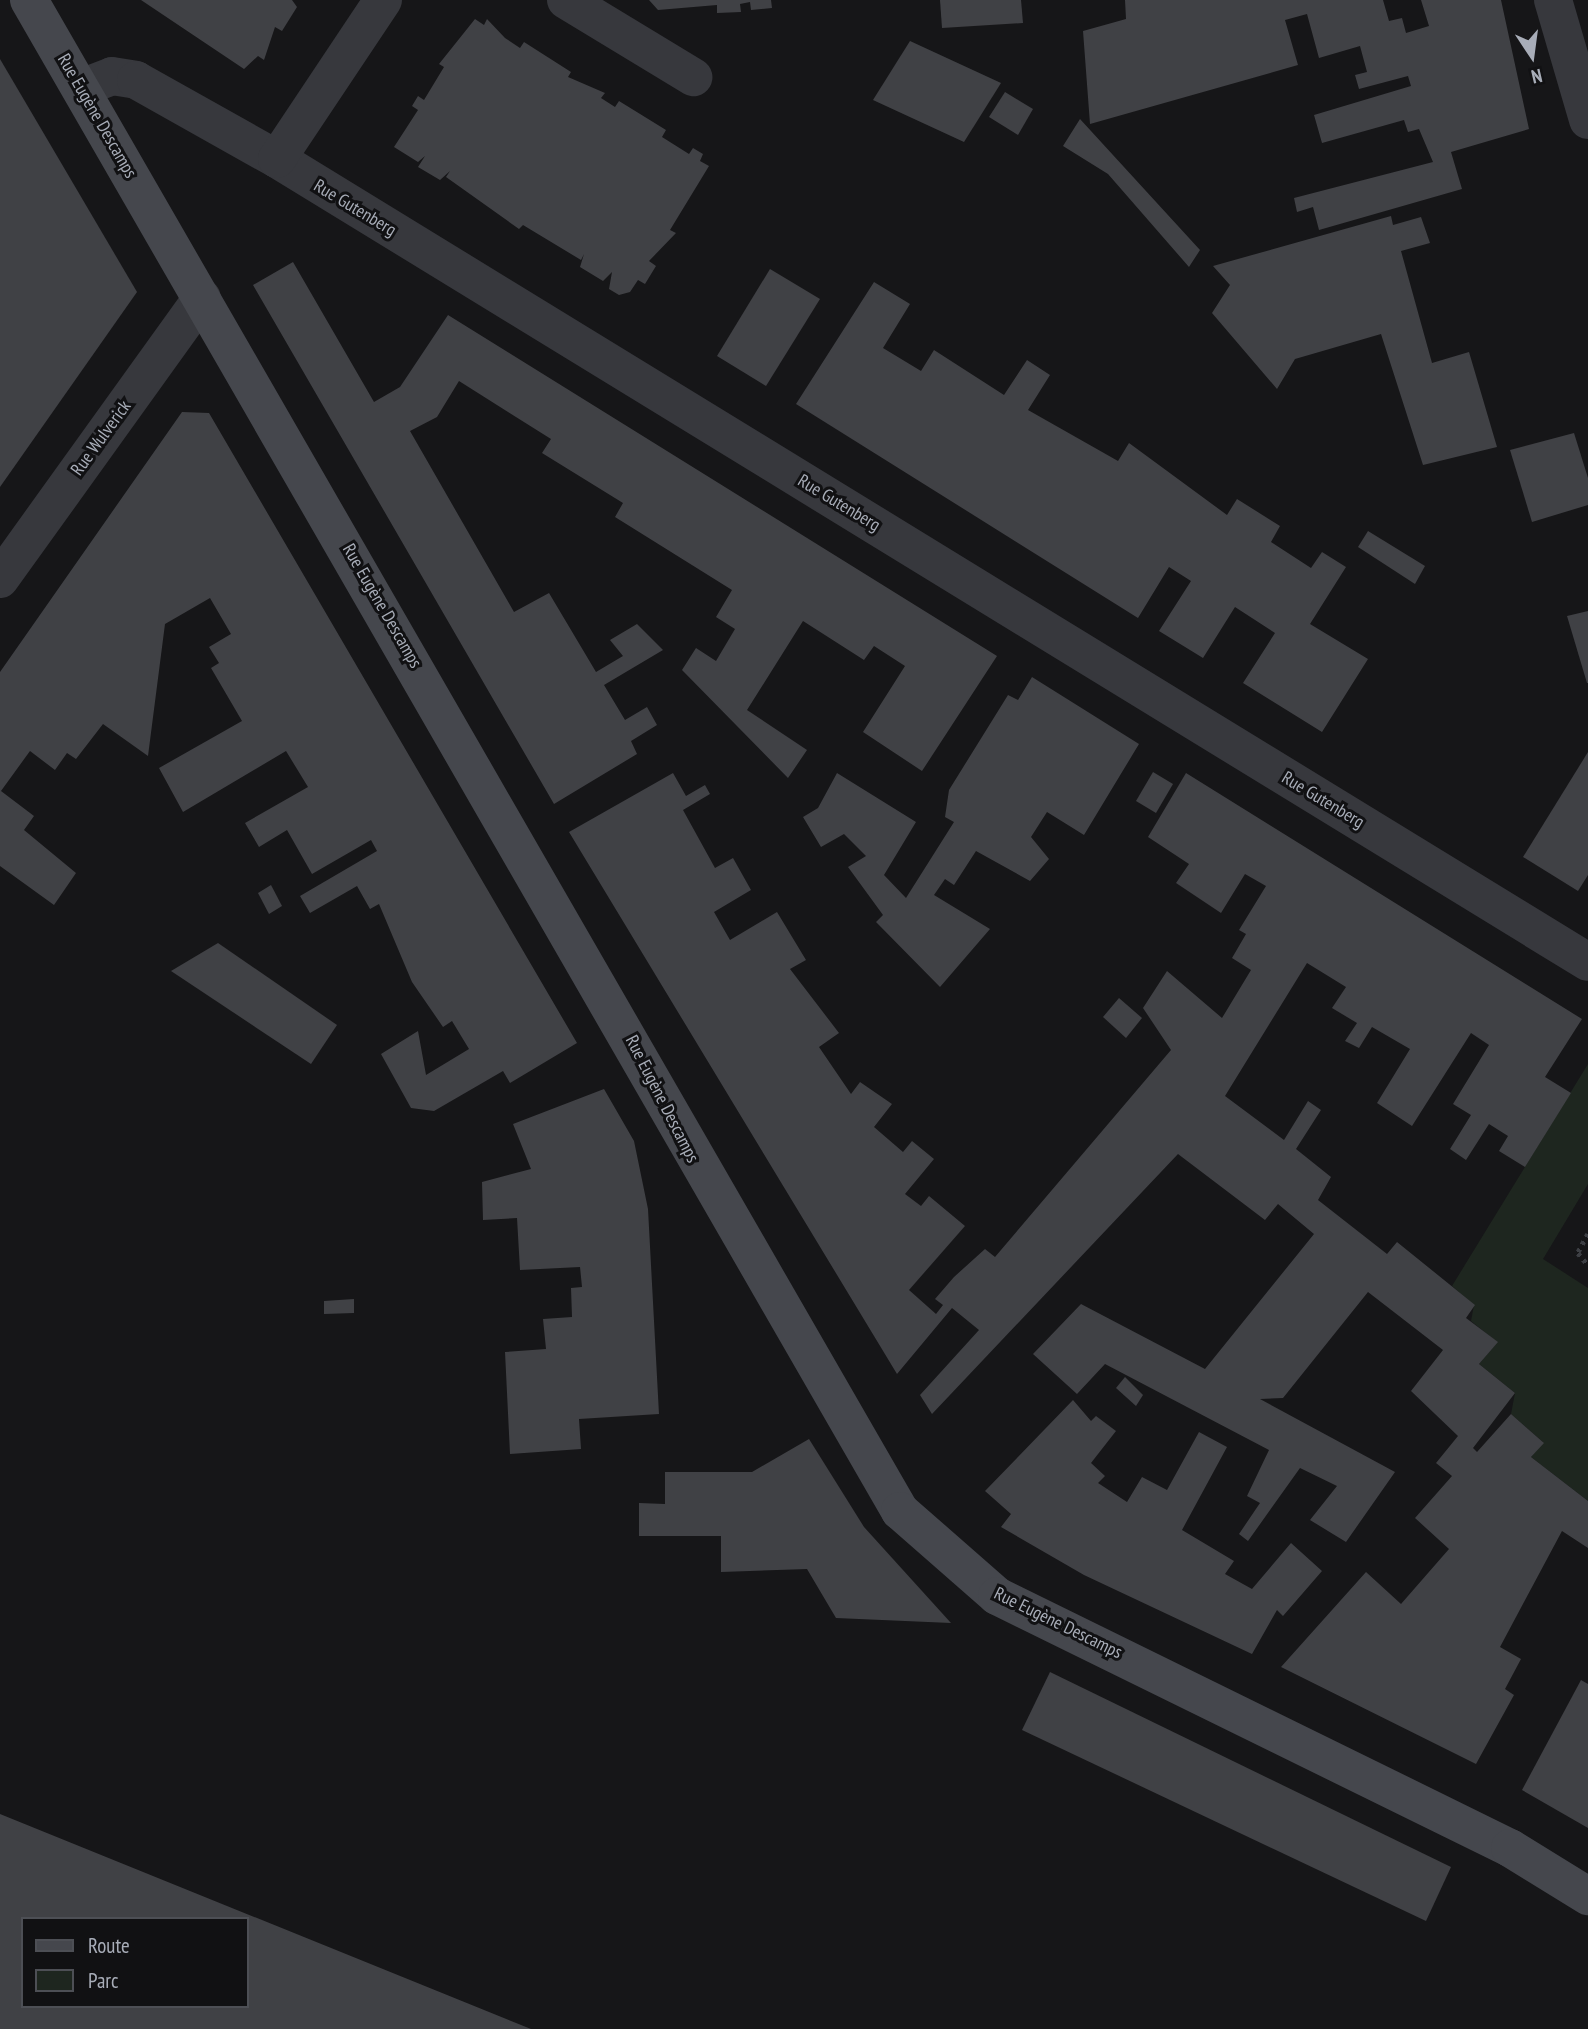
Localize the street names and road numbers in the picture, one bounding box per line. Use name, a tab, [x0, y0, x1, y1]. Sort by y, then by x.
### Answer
street label: Rue Eugène Descamps	[53, 50, 141, 182]
street label: Rue Gutenberg	[310, 175, 400, 241]
street label: Rue Wulverick	[66, 396, 136, 480]
street label: Rue Gutenberg	[794, 470, 884, 536]
street label: Rue Eugène Descamps	[338, 540, 426, 672]
street label: Rue Gutenberg	[1278, 767, 1368, 833]
street label: Rue Eugène Descamps	[621, 1032, 703, 1166]
street label: Rue Eugène Descamps	[990, 1583, 1126, 1663]

